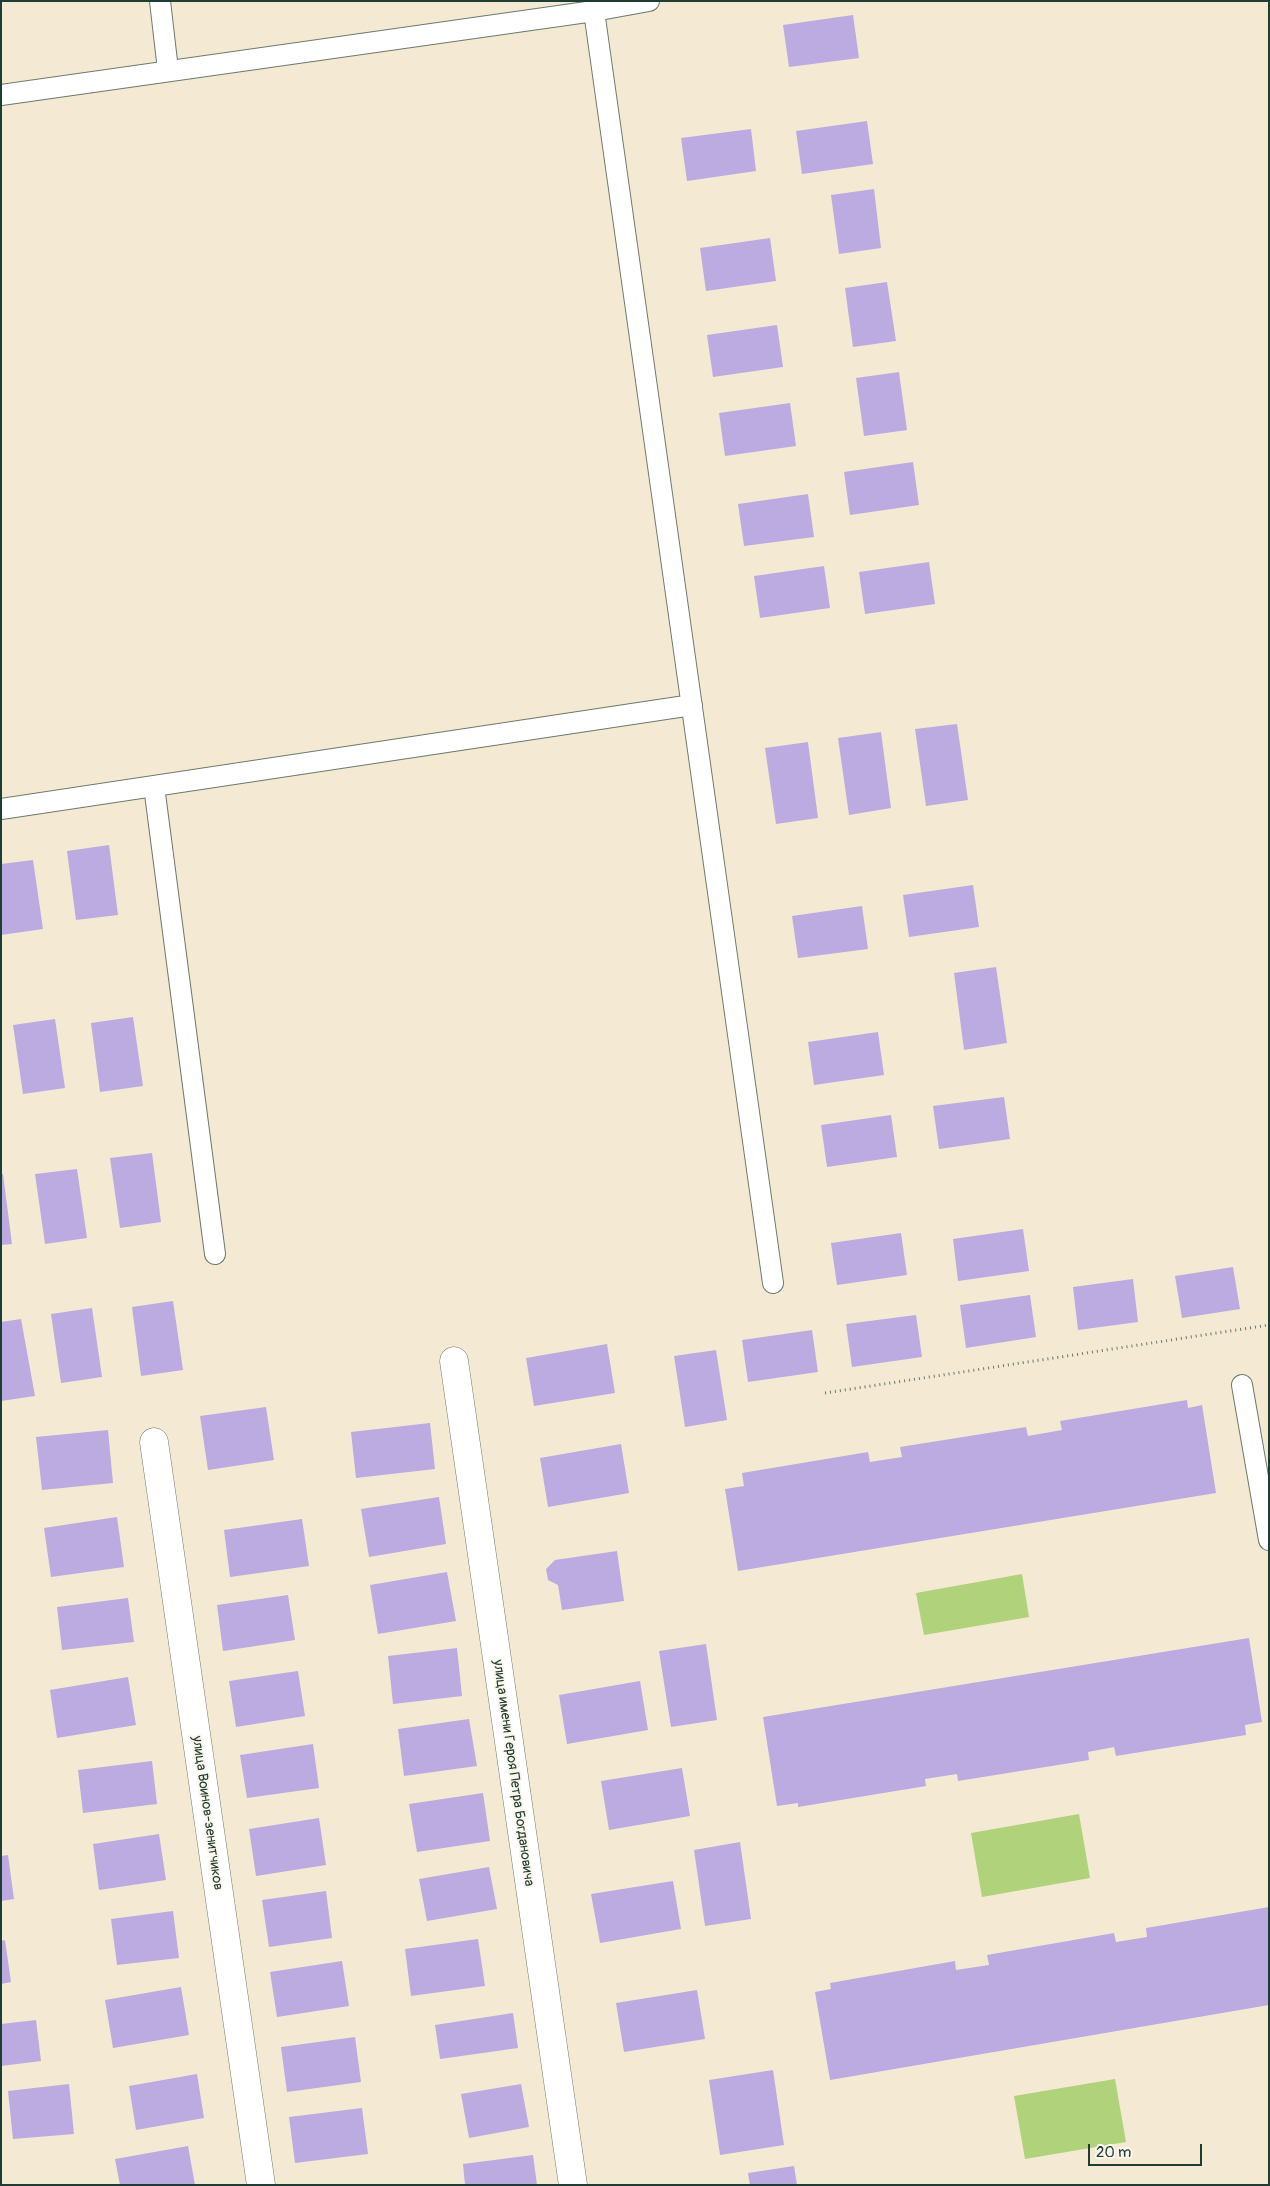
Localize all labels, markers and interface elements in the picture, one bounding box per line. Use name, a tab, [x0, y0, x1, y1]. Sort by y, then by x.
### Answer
street label: улица имени Героя Петра Богдановича	[489, 1659, 537, 1887]
street label: улица Воинов-зенитчиков	[188, 1735, 226, 1891]
scale bar	[1090, 2134, 1204, 2166]
text: 20 m	[1096, 2143, 1131, 2162]

